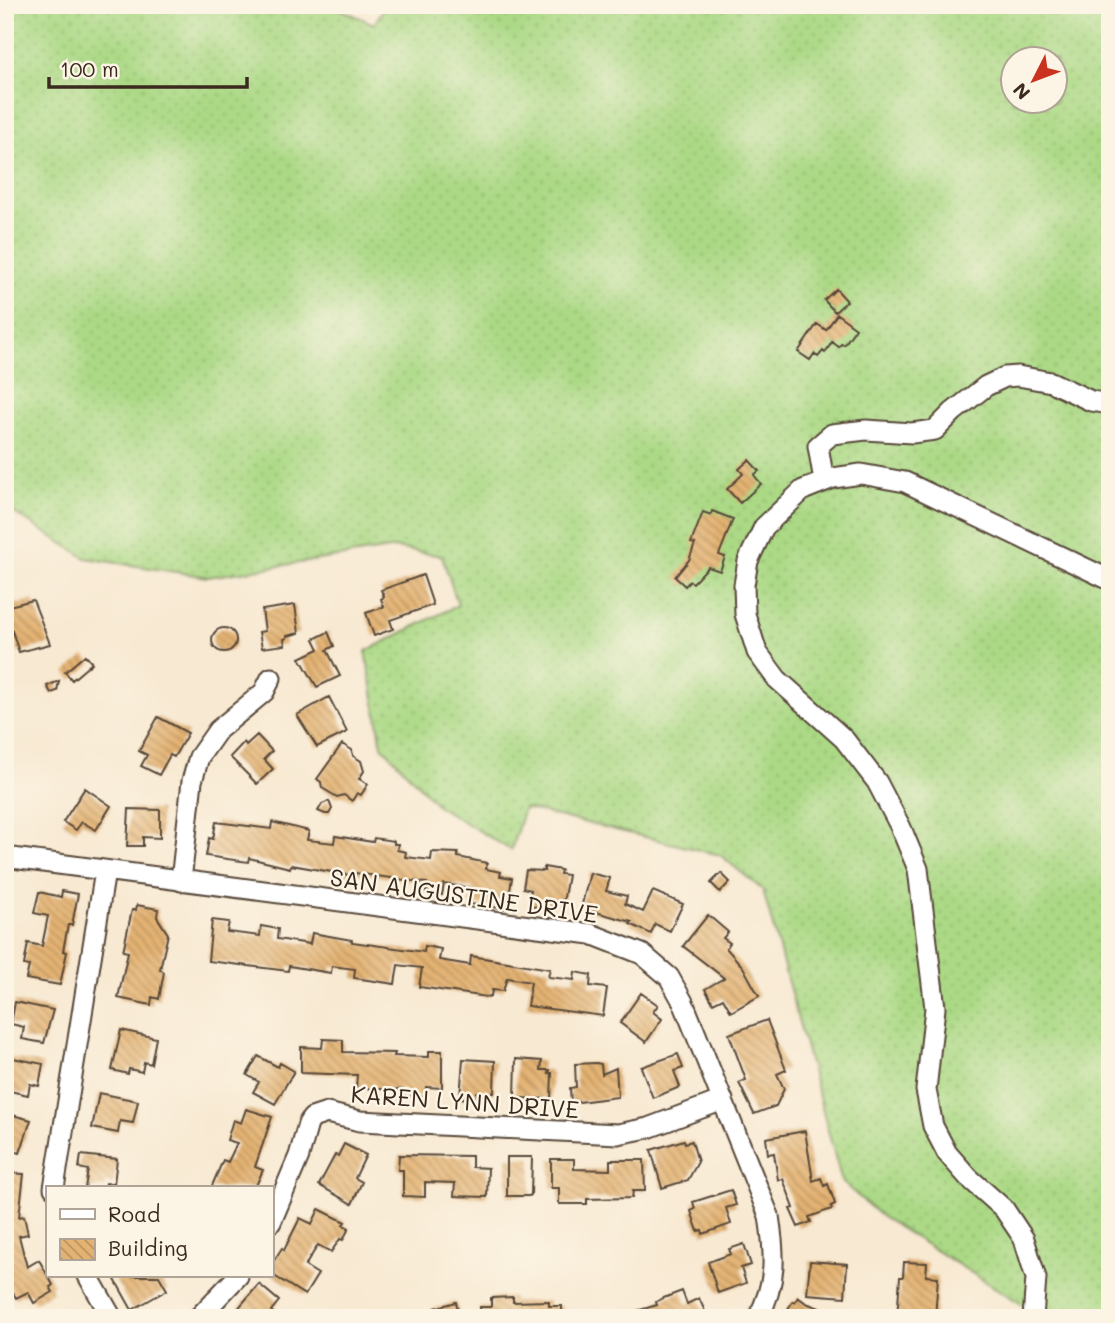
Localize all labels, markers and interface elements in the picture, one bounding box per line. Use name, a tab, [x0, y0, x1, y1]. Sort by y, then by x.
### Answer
scale bar	[49, 46, 247, 90]
north arrow	[1000, 46, 1070, 116]
text: 100 m	[60, 55, 119, 82]
text: N	[1007, 78, 1035, 105]
street label: SAN AUGUSTINE DRIVE	[328, 861, 600, 929]
street label: KAREN LYNN DRIVE	[350, 1078, 580, 1124]
legend	[46, 1186, 273, 1278]
text: Road	[108, 1200, 160, 1227]
text: Building	[108, 1234, 188, 1261]

